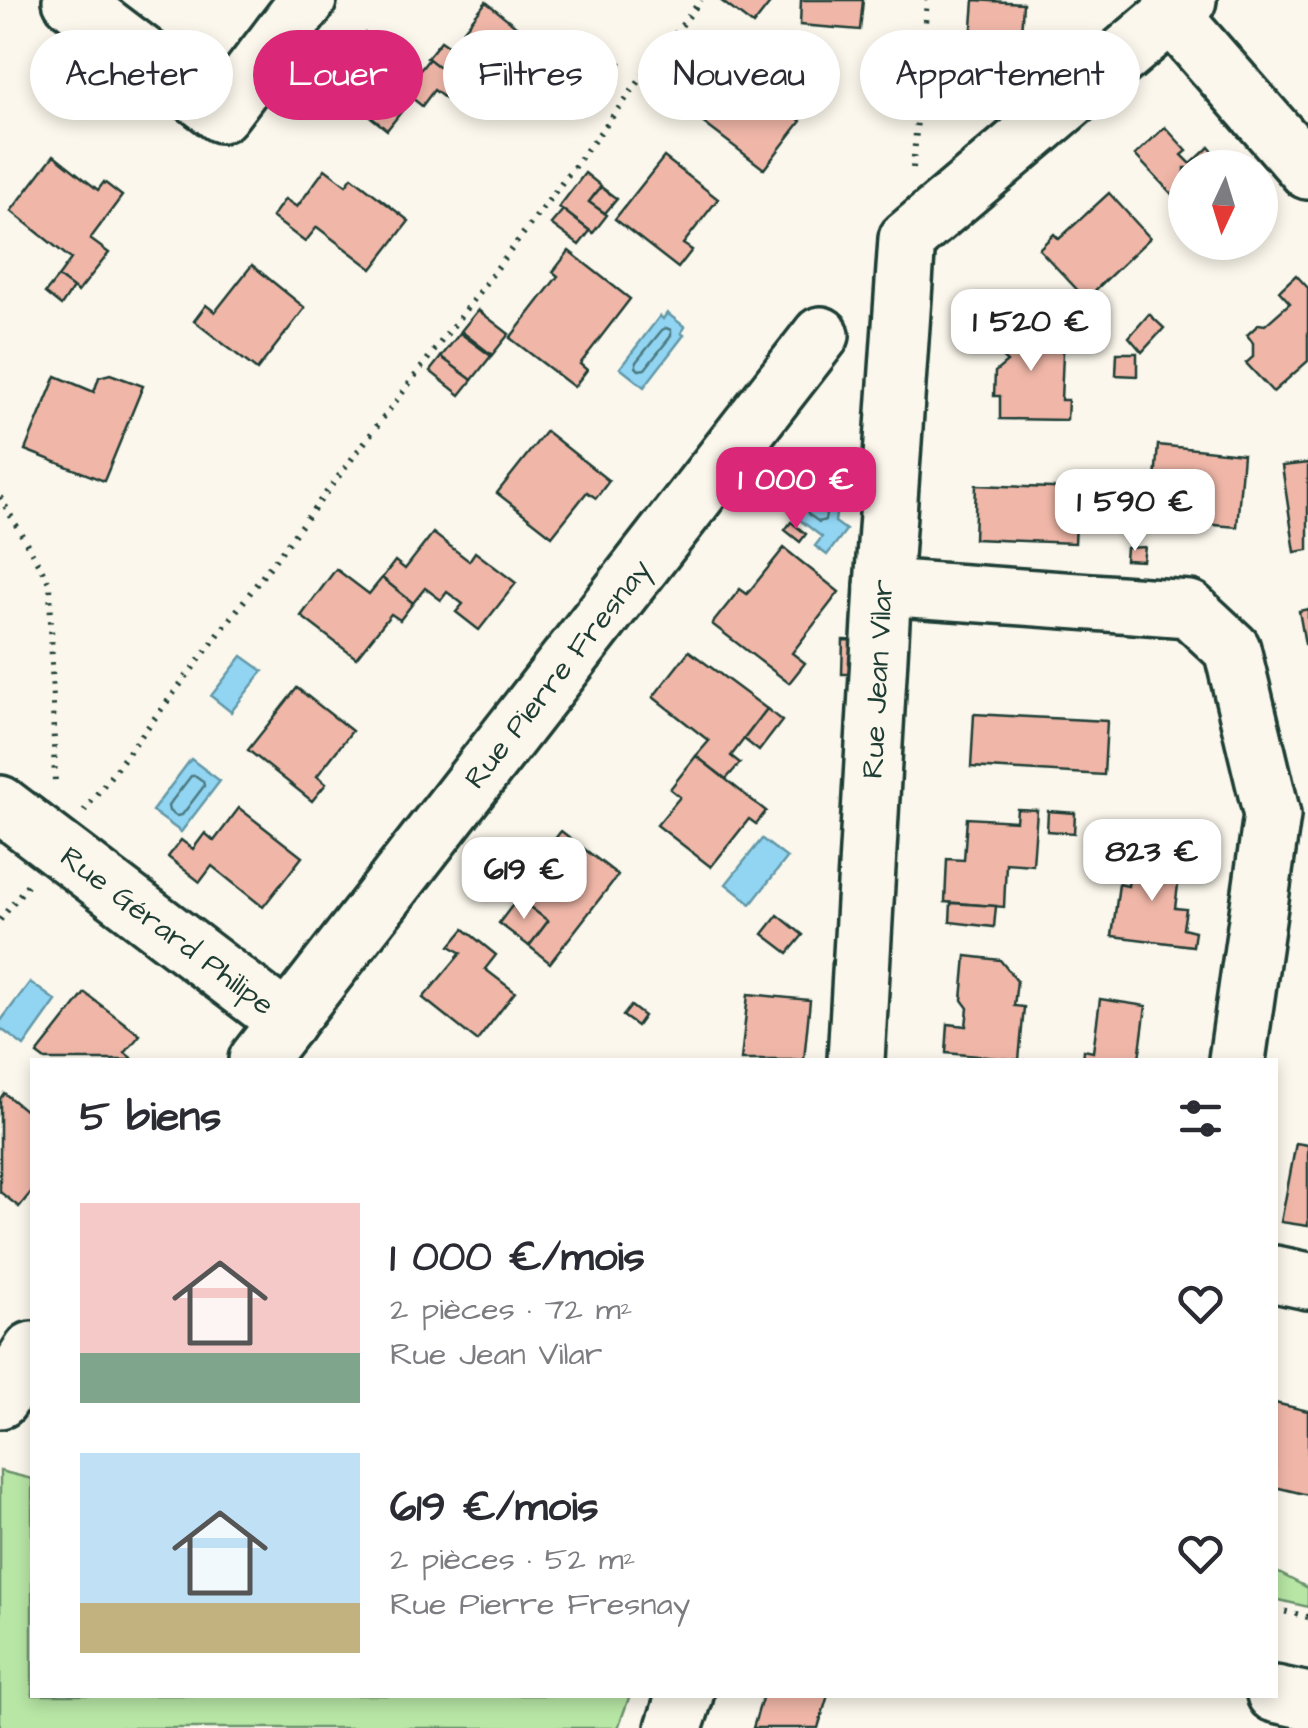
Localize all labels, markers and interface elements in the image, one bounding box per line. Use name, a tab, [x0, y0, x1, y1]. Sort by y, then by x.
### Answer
chip: Acheter	[30, 30, 233, 120]
chip: Louer	[253, 30, 423, 120]
chip: Filtres	[443, 30, 618, 120]
chip: Nouveau	[638, 30, 840, 120]
chip: Appartement	[860, 30, 1140, 120]
north arrow	[1168, 150, 1278, 260]
map controls	[1168, 150, 1278, 260]
pin: 1 520 €	[939, 289, 1123, 374]
text: 1 520 €	[973, 299, 1089, 344]
pin: 1 000 €	[704, 447, 888, 532]
text: 1 000 €	[738, 457, 854, 502]
pin: 1 590 €	[1043, 469, 1227, 554]
text: 1 590 €	[1077, 479, 1193, 524]
street label: Rue Pierre Fresnay	[455, 550, 662, 798]
street label: Rue Jean Vilar	[852, 578, 904, 780]
pin: 823 €	[1082, 819, 1222, 904]
text: 823 €	[1105, 829, 1199, 874]
street label: Rue Gérard Philipe	[51, 836, 283, 1026]
pin: 619 €	[454, 837, 594, 922]
text: 619 €	[484, 847, 564, 892]
text: 5 biens	[80, 1089, 221, 1147]
icon: filters	[1173, 1091, 1228, 1146]
text: 1 000 €/mois	[390, 1229, 645, 1287]
icon: home	[160, 1243, 280, 1363]
icon: heart	[1173, 1276, 1228, 1331]
text: 2 pièces · 72 m²	[390, 1287, 633, 1332]
text: Rue Jean Vilar	[390, 1332, 602, 1377]
text: 619 €/mois	[390, 1479, 599, 1537]
icon: home	[160, 1493, 280, 1613]
icon: heart	[1173, 1526, 1228, 1581]
text: 2 pièces · 52 m²	[390, 1537, 636, 1582]
text: Rue Pierre Fresnay	[390, 1582, 690, 1627]

